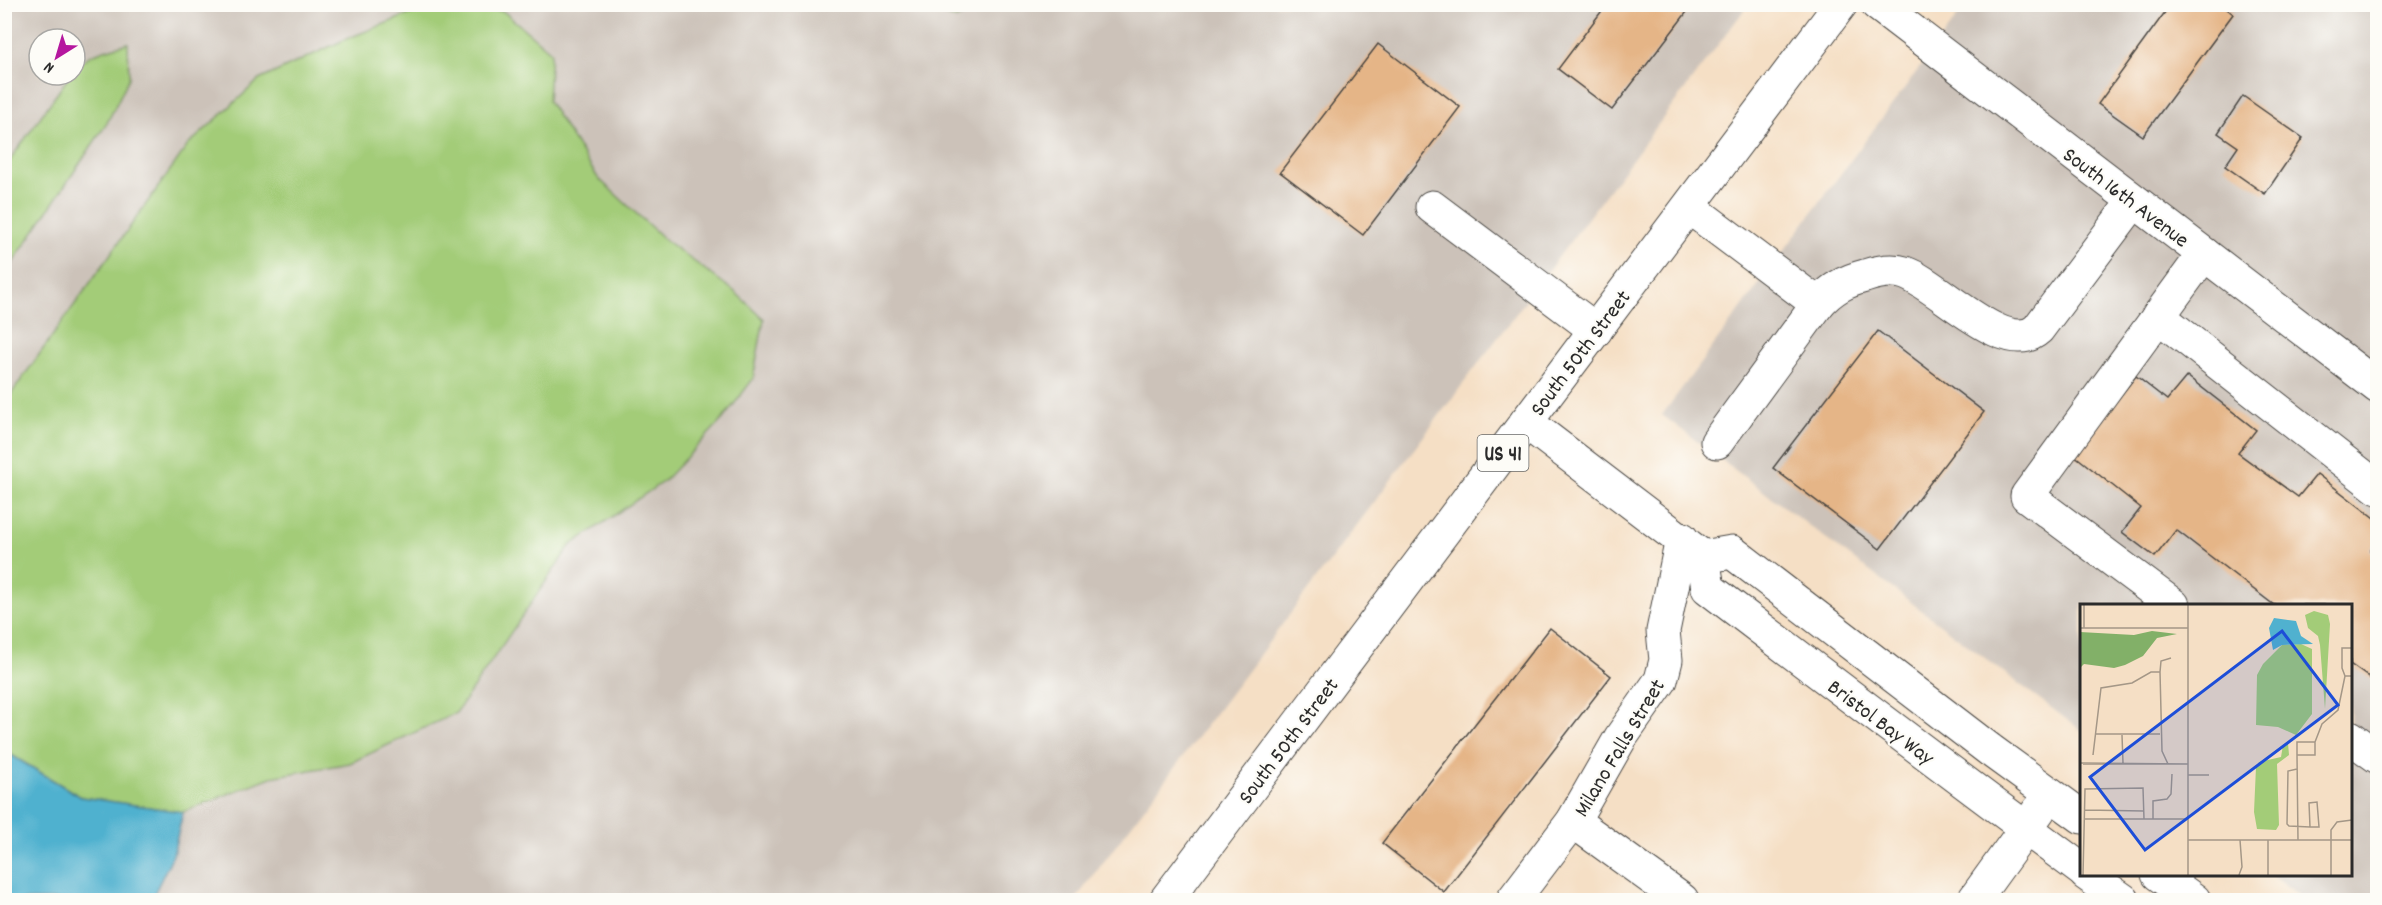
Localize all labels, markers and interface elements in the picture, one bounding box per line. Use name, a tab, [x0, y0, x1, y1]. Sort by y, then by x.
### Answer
north arrow	[27, 27, 87, 87]
text: N	[39, 55, 60, 79]
street label: South 16th Avenue	[2055, 141, 2195, 257]
street label: South 50th Street	[1524, 284, 1640, 424]
road number: US 41	[1478, 435, 1528, 471]
inset map	[2080, 604, 2352, 875]
street label: South 50th Street	[1232, 672, 1348, 812]
street label: Bristol Bay Way	[1820, 673, 1941, 775]
street label: Milano Falls Street	[1568, 674, 1674, 824]

